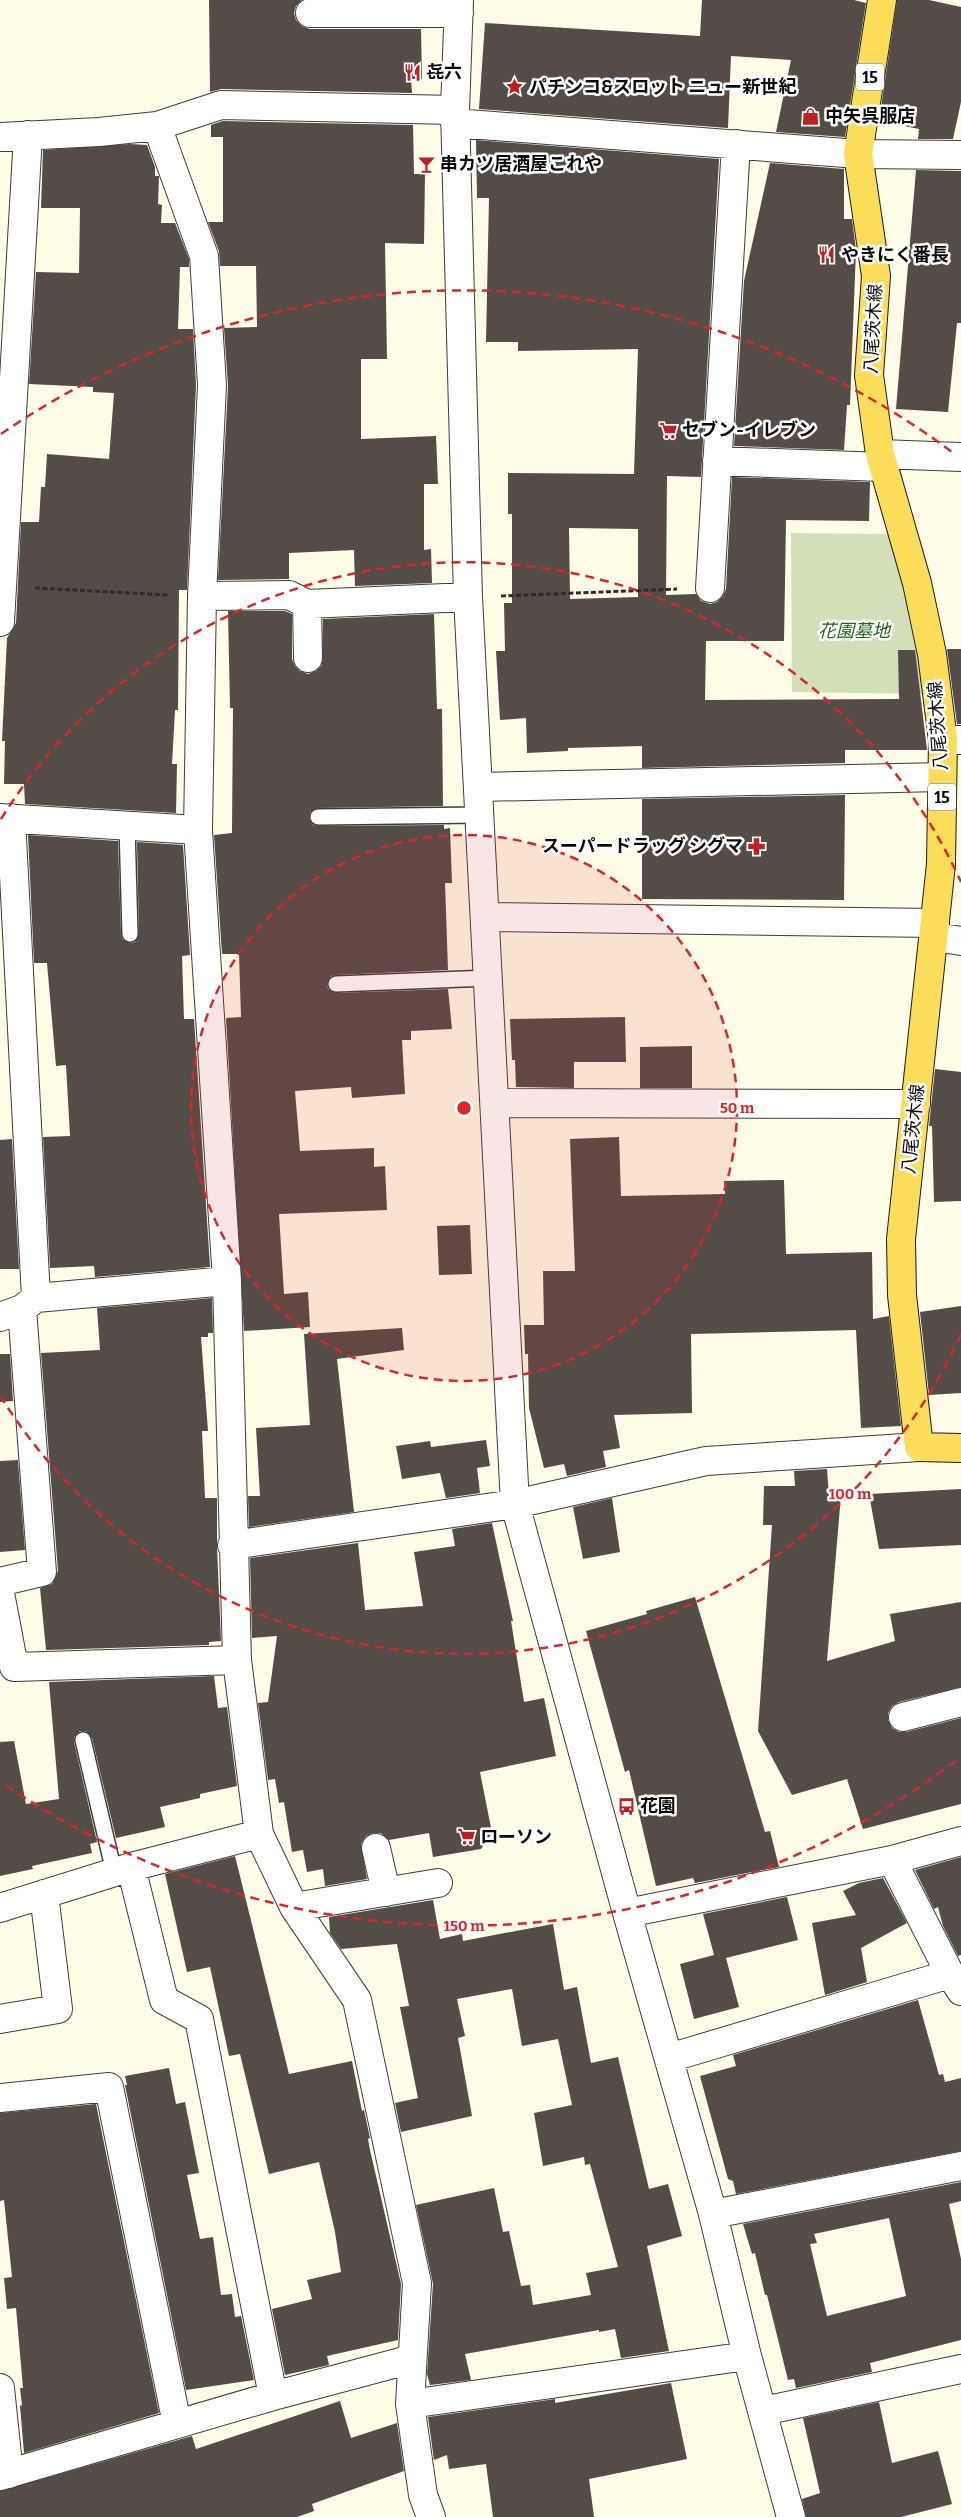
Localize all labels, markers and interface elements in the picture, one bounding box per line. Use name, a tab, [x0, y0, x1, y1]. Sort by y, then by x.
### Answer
place label: 㐂六	[426, 61, 462, 83]
restaurant icon: 㐂六	[402, 62, 422, 82]
road number: 15	[856, 64, 884, 90]
place label: パチンコ&スロット ニュー新世紀	[529, 76, 797, 98]
place icon: パチンコ&スロット ニュー新世紀	[505, 77, 525, 97]
place label: 中矢呉服店	[825, 105, 915, 127]
shop icon: 中矢呉服店	[801, 106, 821, 126]
place label: 串カツ居酒屋これや	[440, 153, 602, 175]
bar icon: 串カツ居酒屋これや	[416, 154, 436, 174]
place label: やきにく番長	[841, 244, 949, 266]
restaurant icon: やきにく番長	[817, 245, 837, 265]
street label: 八尾茨木線	[860, 283, 886, 375]
place label: セブン-イレブン	[682, 419, 816, 441]
supermarket icon: セブン-イレブン	[658, 420, 678, 440]
park label: 花園墓地	[818, 620, 892, 642]
street label: 八尾茨木線	[924, 680, 952, 772]
road number: 15	[928, 784, 956, 810]
place label: スーパードラッグ シグマ	[542, 835, 743, 857]
pharmacy icon: スーパードラッグ シグマ	[747, 836, 767, 856]
street label: 八尾茨木線	[897, 1083, 929, 1175]
centre of rings	[455, 1099, 473, 1117]
text: 50 m	[720, 1099, 755, 1117]
text: 100 m	[829, 1485, 872, 1503]
place label: 花園	[640, 1795, 676, 1817]
bus stop icon: 花園	[616, 1796, 636, 1816]
place label: ローソン	[480, 1826, 552, 1848]
supermarket icon: ローソン	[456, 1827, 476, 1847]
text: 150 m	[443, 1917, 485, 1935]

